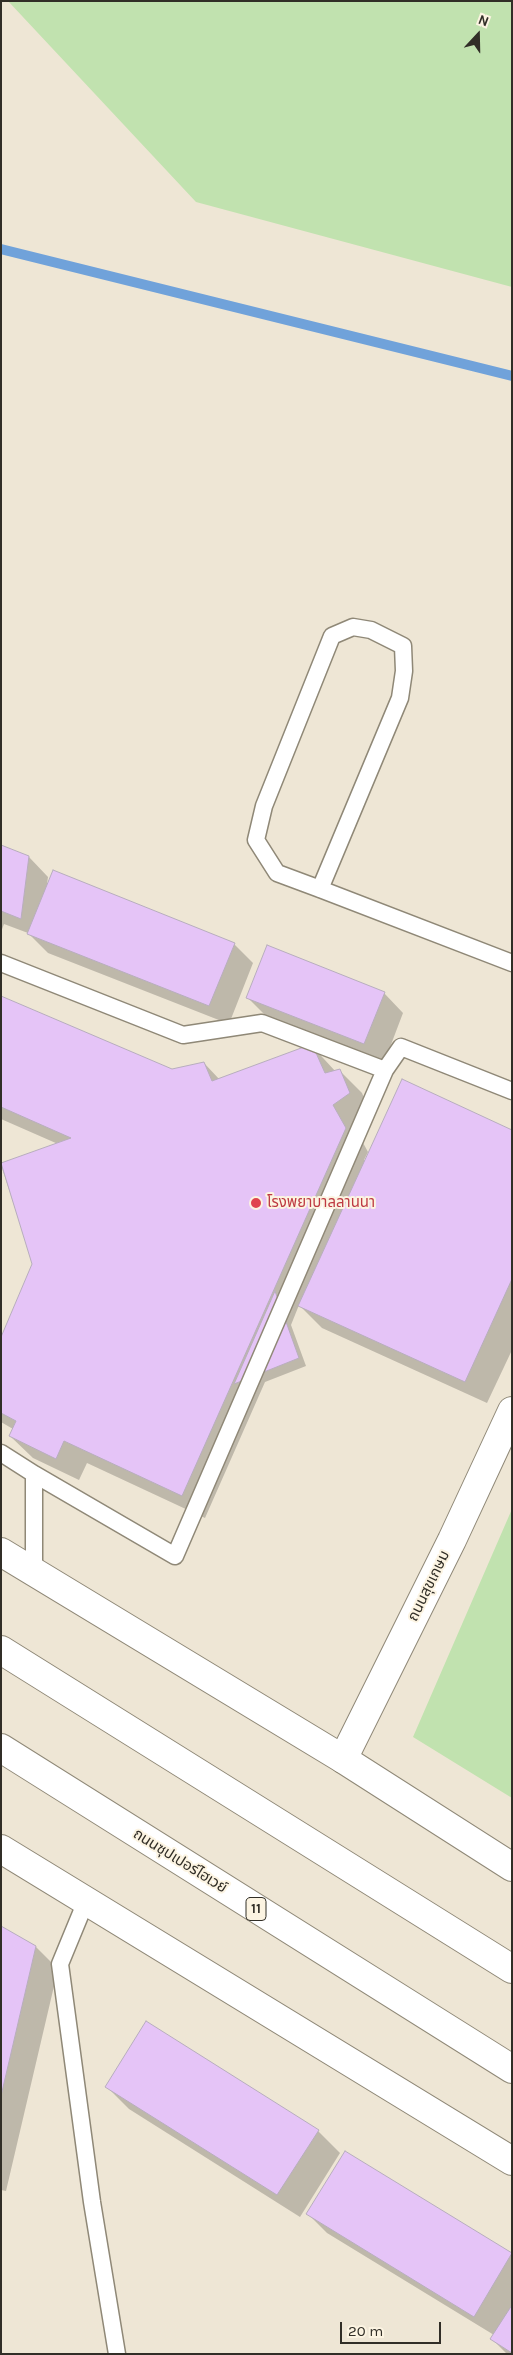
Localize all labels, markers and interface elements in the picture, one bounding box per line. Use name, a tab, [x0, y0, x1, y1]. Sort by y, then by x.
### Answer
north arrow	[453, 10, 503, 60]
text: N	[476, 11, 491, 30]
place label: โรงพยาบาลลานนา	[267, 1194, 375, 1212]
marker: โรงพยาบาลลานนา	[249, 1196, 263, 1210]
street label: ถนนสุขเกษม	[404, 1548, 454, 1624]
street label: ถนนซุปเปอร์ไฮเวย์	[130, 1825, 230, 1897]
road number: 11	[246, 1898, 266, 1920]
scale bar	[343, 2312, 444, 2344]
text: 20 m	[348, 2322, 383, 2340]

